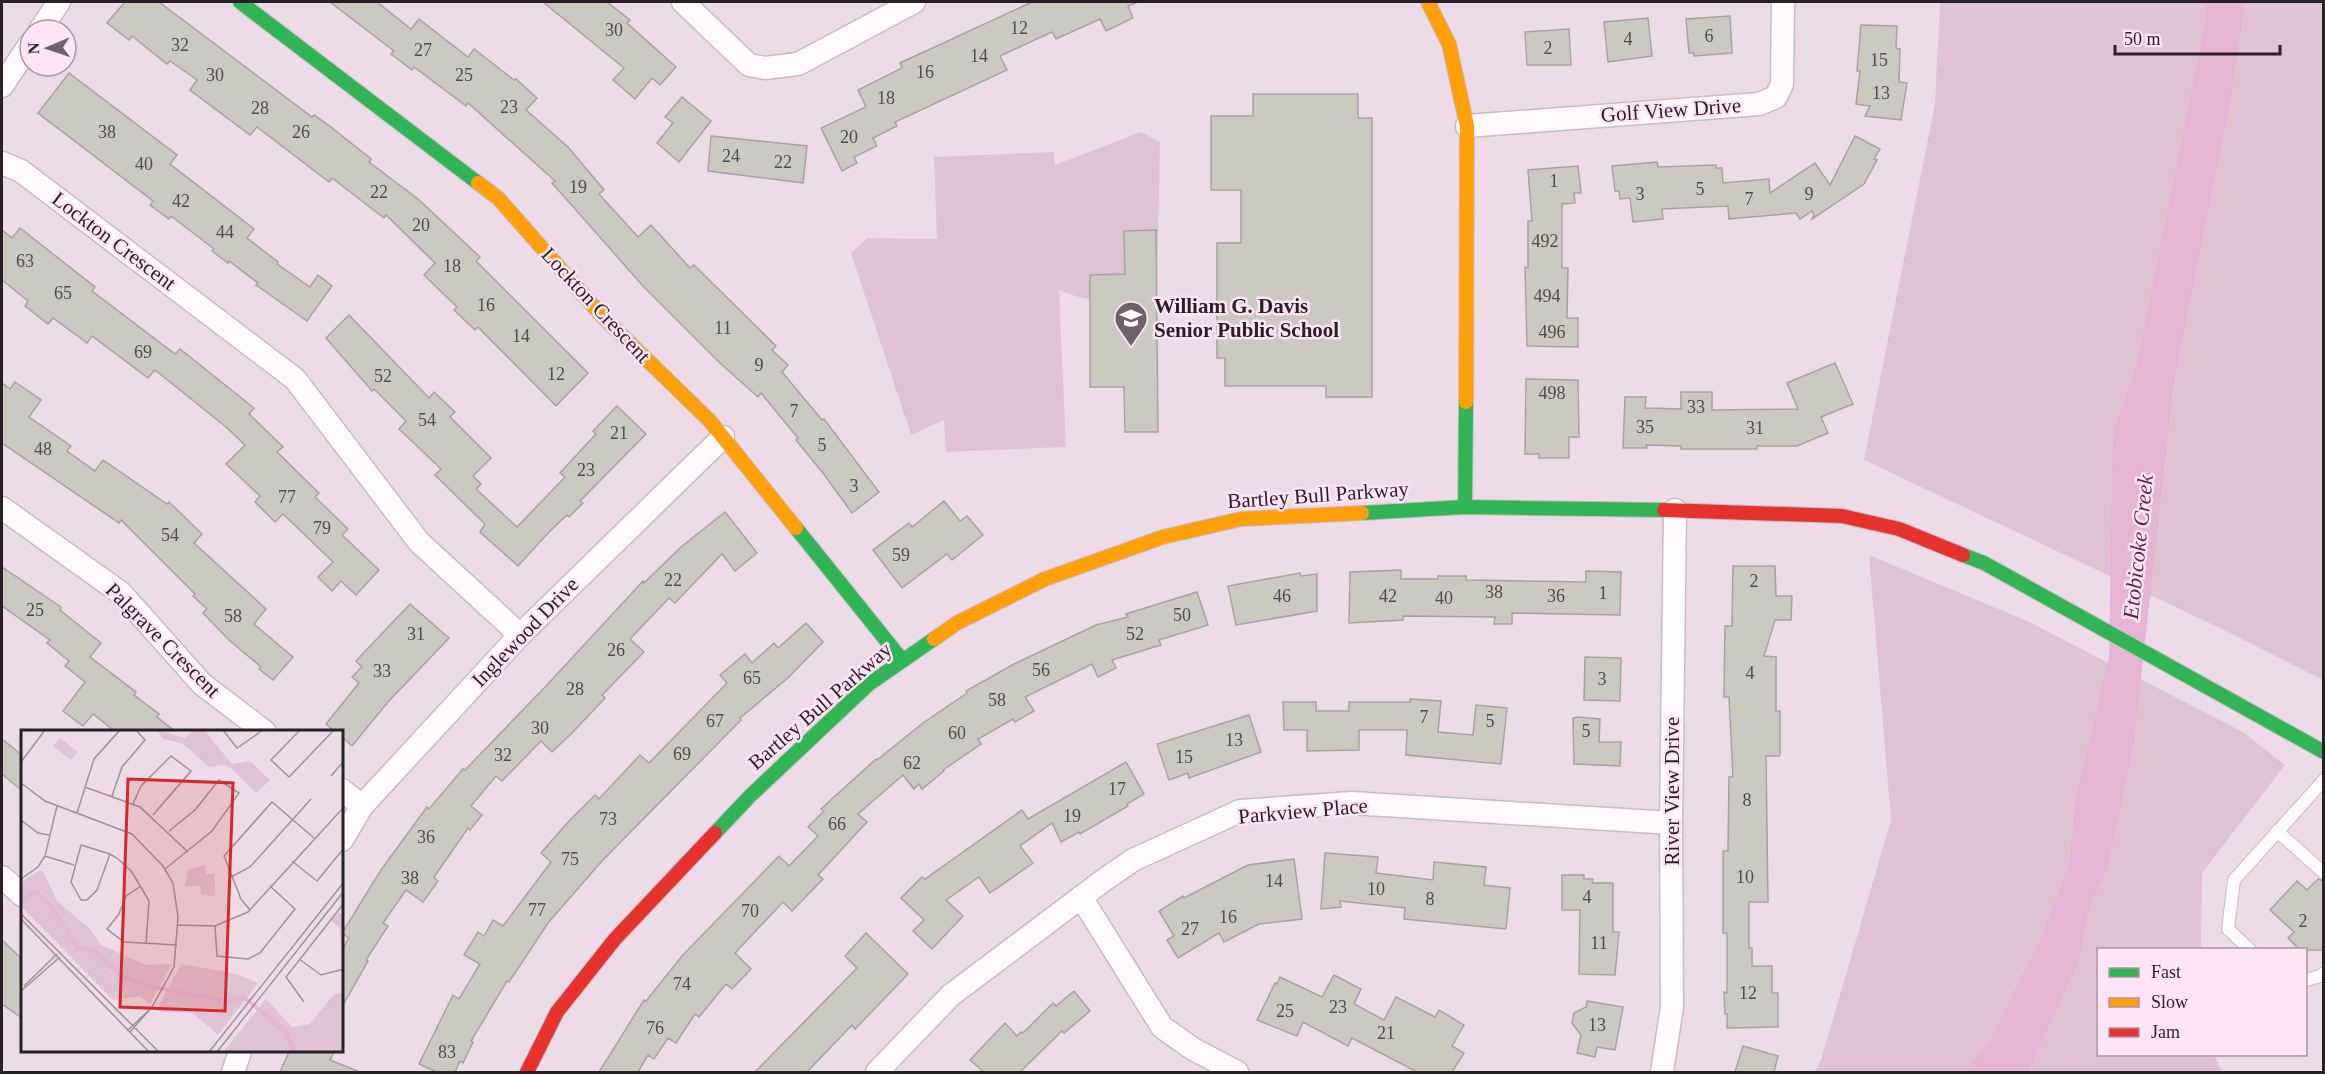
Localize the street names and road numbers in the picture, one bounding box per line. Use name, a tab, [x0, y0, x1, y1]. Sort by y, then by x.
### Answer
street label: Golf View Drive	[1600, 93, 1742, 127]
street label: Lockton Crescent	[47, 187, 181, 295]
street label: Lockton Crescent	[537, 242, 656, 368]
street label: Bartley Bull Parkway	[1226, 477, 1410, 513]
street label: Inglewood Drive	[467, 572, 583, 692]
street label: Palgrave Crescent	[101, 578, 225, 702]
street label: Bartley Bull Parkway	[743, 637, 897, 775]
street label: River View Drive	[1660, 717, 1684, 865]
street label: Parkview Place	[1237, 793, 1369, 829]

